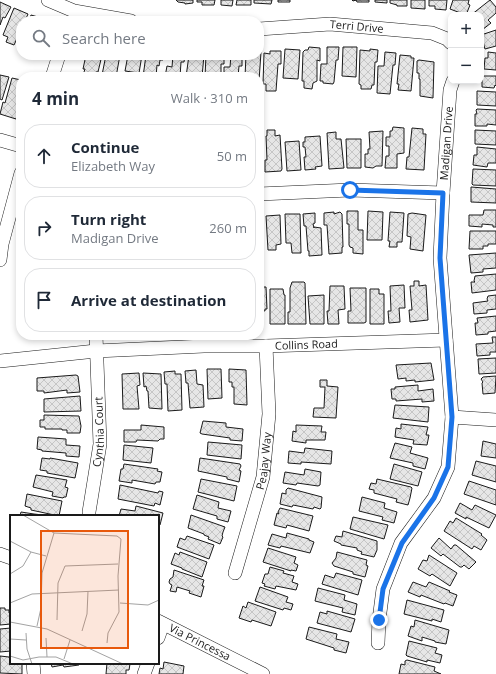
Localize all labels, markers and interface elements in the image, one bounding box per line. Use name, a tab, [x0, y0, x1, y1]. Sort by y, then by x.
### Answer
map controls	[448, 12, 484, 84]
button: +	[448, 12, 484, 48]
search box	[16, 16, 264, 60]
street label: Terri Drive	[329, 16, 384, 36]
icon: search	[30, 27, 52, 49]
text: Search here	[62, 28, 146, 48]
button: −	[448, 48, 484, 84]
text: 4 min	[32, 87, 79, 110]
text: Walk · 310 m	[171, 89, 248, 107]
street label: Madigan Drive	[436, 106, 456, 181]
text: Continue	[71, 137, 139, 157]
icon: ahead	[33, 145, 55, 167]
text: 50 m	[217, 147, 247, 165]
text: Elizabeth Way	[71, 157, 155, 175]
route start	[341, 181, 359, 199]
text: Turn right	[71, 209, 146, 229]
icon: right	[33, 217, 55, 239]
text: 260 m	[209, 219, 247, 237]
text: Madigan Drive	[71, 229, 159, 247]
icon: arrive	[33, 289, 55, 311]
text: Arrive at destination	[71, 290, 226, 310]
street label: Collins Road	[275, 336, 338, 353]
street label: Cynthia Court	[88, 396, 107, 468]
street label: Peajay Way	[252, 431, 274, 491]
inset map	[10, 515, 159, 664]
route end	[370, 611, 388, 629]
street label: Via Princessa	[167, 620, 234, 664]

